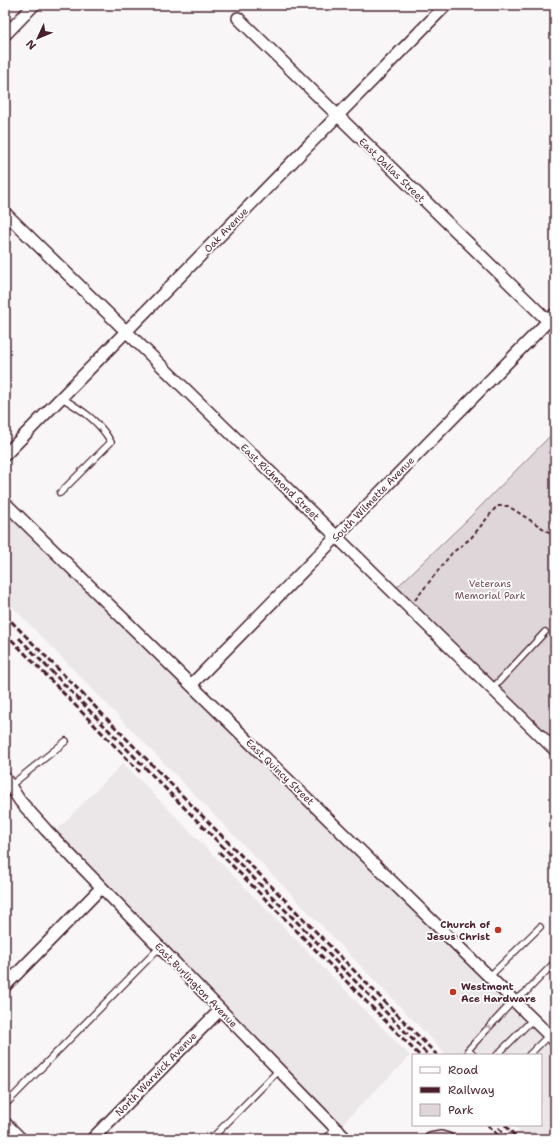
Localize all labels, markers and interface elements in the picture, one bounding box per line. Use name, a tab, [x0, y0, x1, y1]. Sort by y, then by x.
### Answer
north arrow	[18, 18, 58, 58]
text: N	[23, 36, 40, 53]
street label: East Dallas Street	[356, 135, 428, 205]
street label: Oak Avenue	[201, 204, 251, 255]
street label: East Richmond Street	[238, 441, 322, 523]
street label: South Wilmette Avenue	[329, 454, 417, 544]
park label: Veterans Memorial Park	[455, 577, 526, 602]
street label: East Quincy Street	[243, 736, 317, 808]
place label: Church of Jesus Christ	[427, 918, 490, 943]
marker: Church of Jesus Christ	[493, 925, 503, 935]
street label: East Burlington Avenue	[152, 940, 240, 1031]
place label: Westmont Ace Hardware	[461, 980, 536, 1005]
marker: Westmont Ace Hardware	[448, 987, 458, 997]
one-way arrow	[484, 1025, 492, 1033]
street label: North Warwick Avenue	[112, 1029, 200, 1119]
legend	[412, 1054, 542, 1126]
text: Road	[448, 1062, 479, 1078]
text: Railway	[448, 1082, 495, 1098]
text: Park	[448, 1102, 474, 1118]

